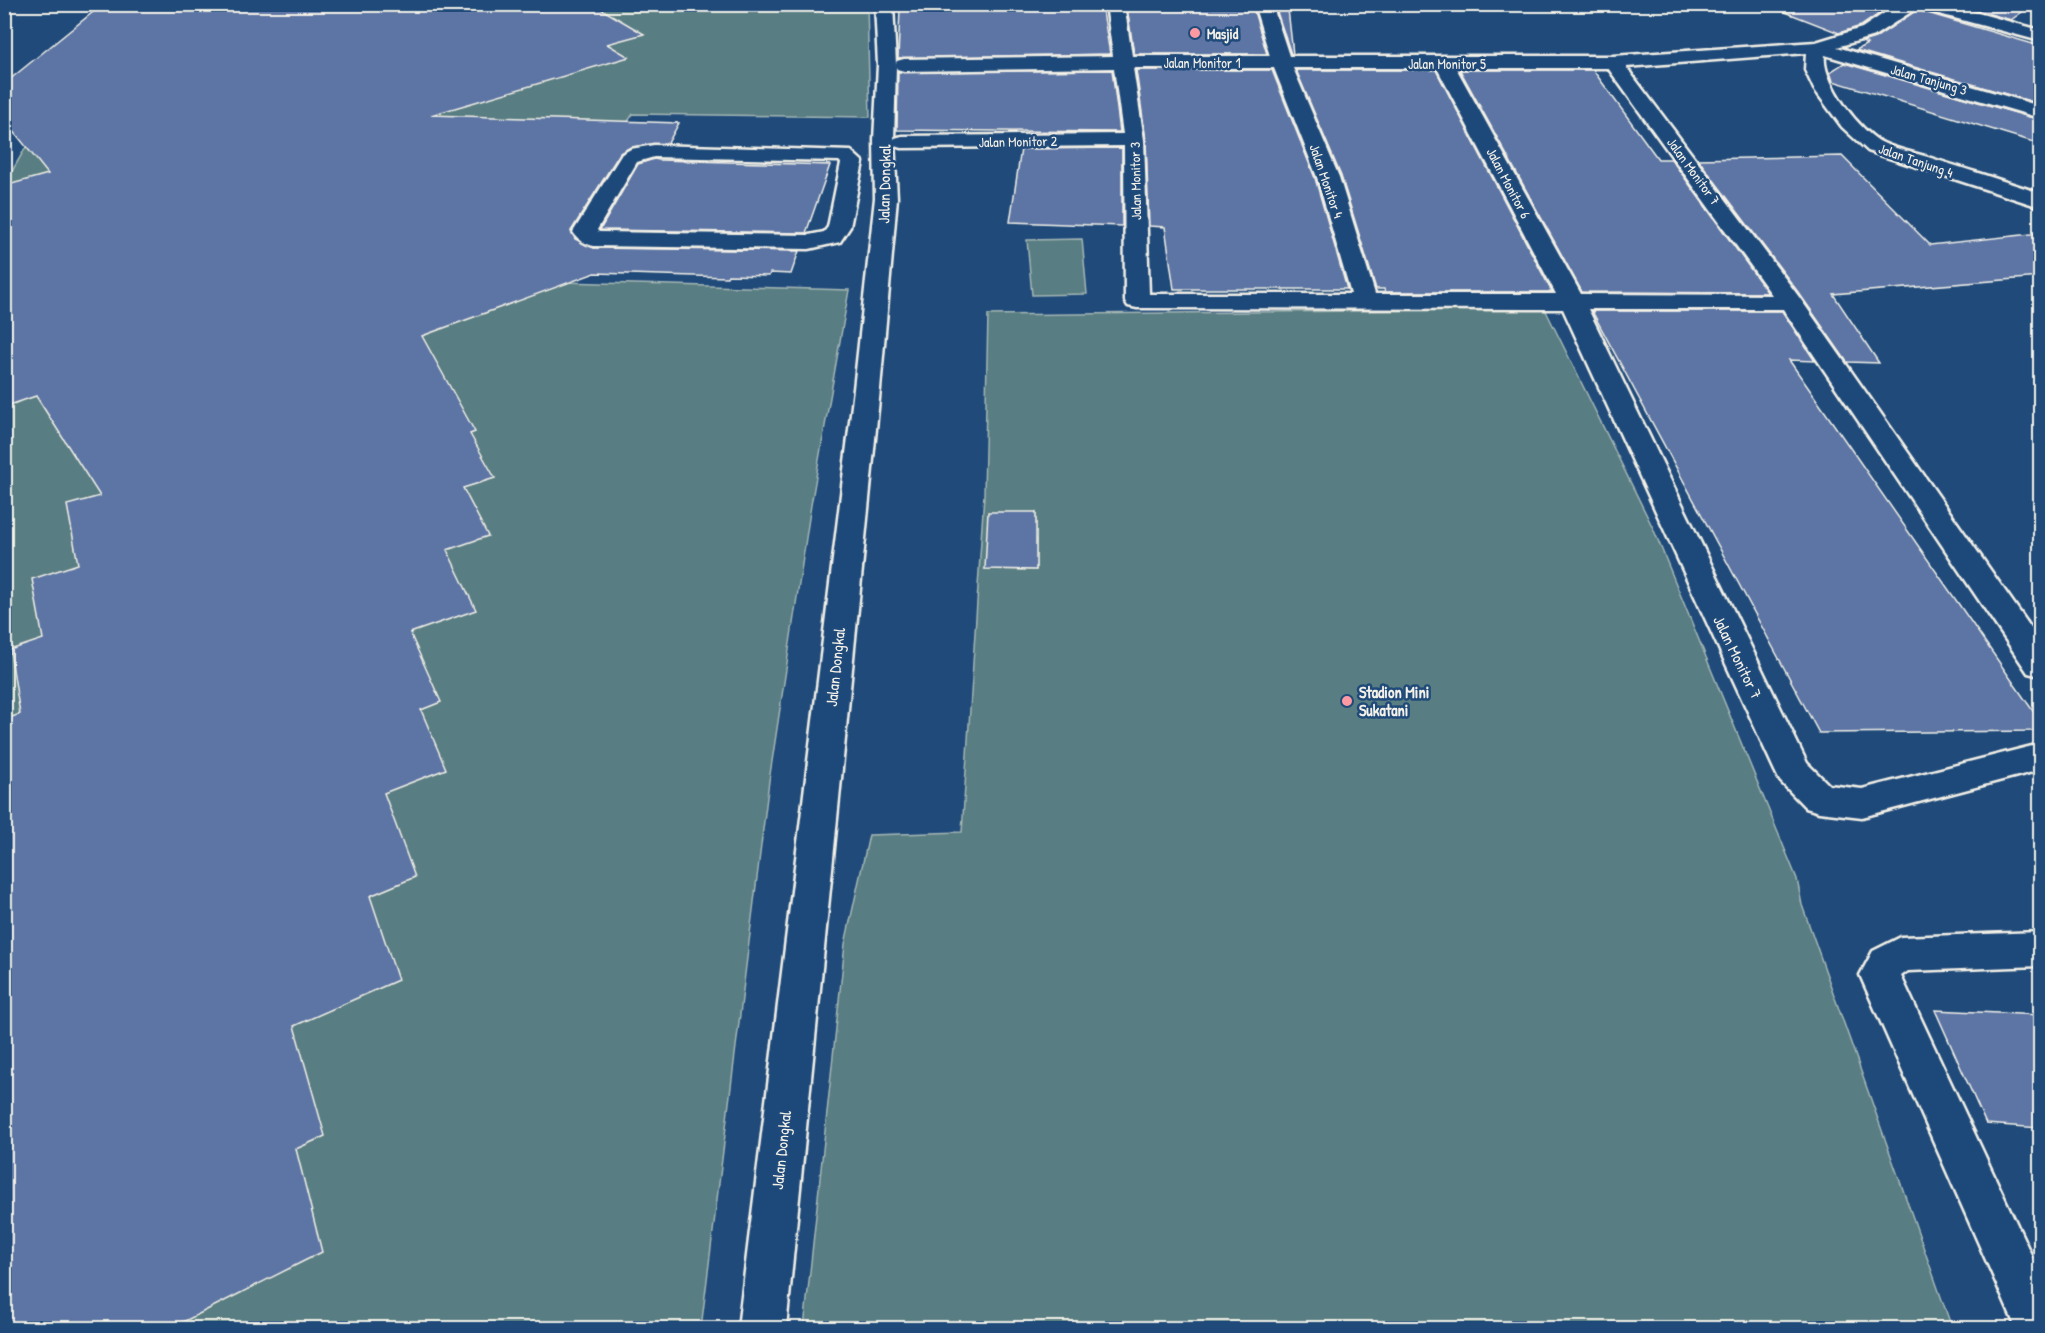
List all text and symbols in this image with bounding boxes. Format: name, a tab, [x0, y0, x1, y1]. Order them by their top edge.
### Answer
place label: Masjid	[1207, 24, 1239, 44]
marker: Masjid	[1188, 26, 1202, 40]
street label: Jalan Monitor 1	[1163, 53, 1241, 72]
street label: Jalan Monitor 5	[1408, 54, 1486, 73]
street label: Jalan Tanjung 3	[1888, 59, 1969, 100]
street label: Jalan Monitor 2	[979, 131, 1058, 151]
street label: Jalan Monitor 7	[1663, 134, 1725, 209]
street label: Jalan Tanjung 4	[1876, 138, 1956, 183]
street label: Jalan Monitor 4	[1305, 141, 1349, 221]
street label: Jalan Monitor 3	[1125, 142, 1145, 220]
street label: Jalan Dongkal	[872, 143, 896, 224]
street label: Jalan Monitor 6	[1482, 144, 1536, 222]
street label: Jalan Monitor 7	[1708, 612, 1768, 702]
street label: Jalan Dongkal	[820, 626, 850, 708]
place label: Stadion Mini Sukatani	[1359, 681, 1429, 721]
marker: Stadion Mini Sukatani	[1340, 694, 1354, 708]
street label: Jalan Dongkal	[766, 1109, 796, 1191]

